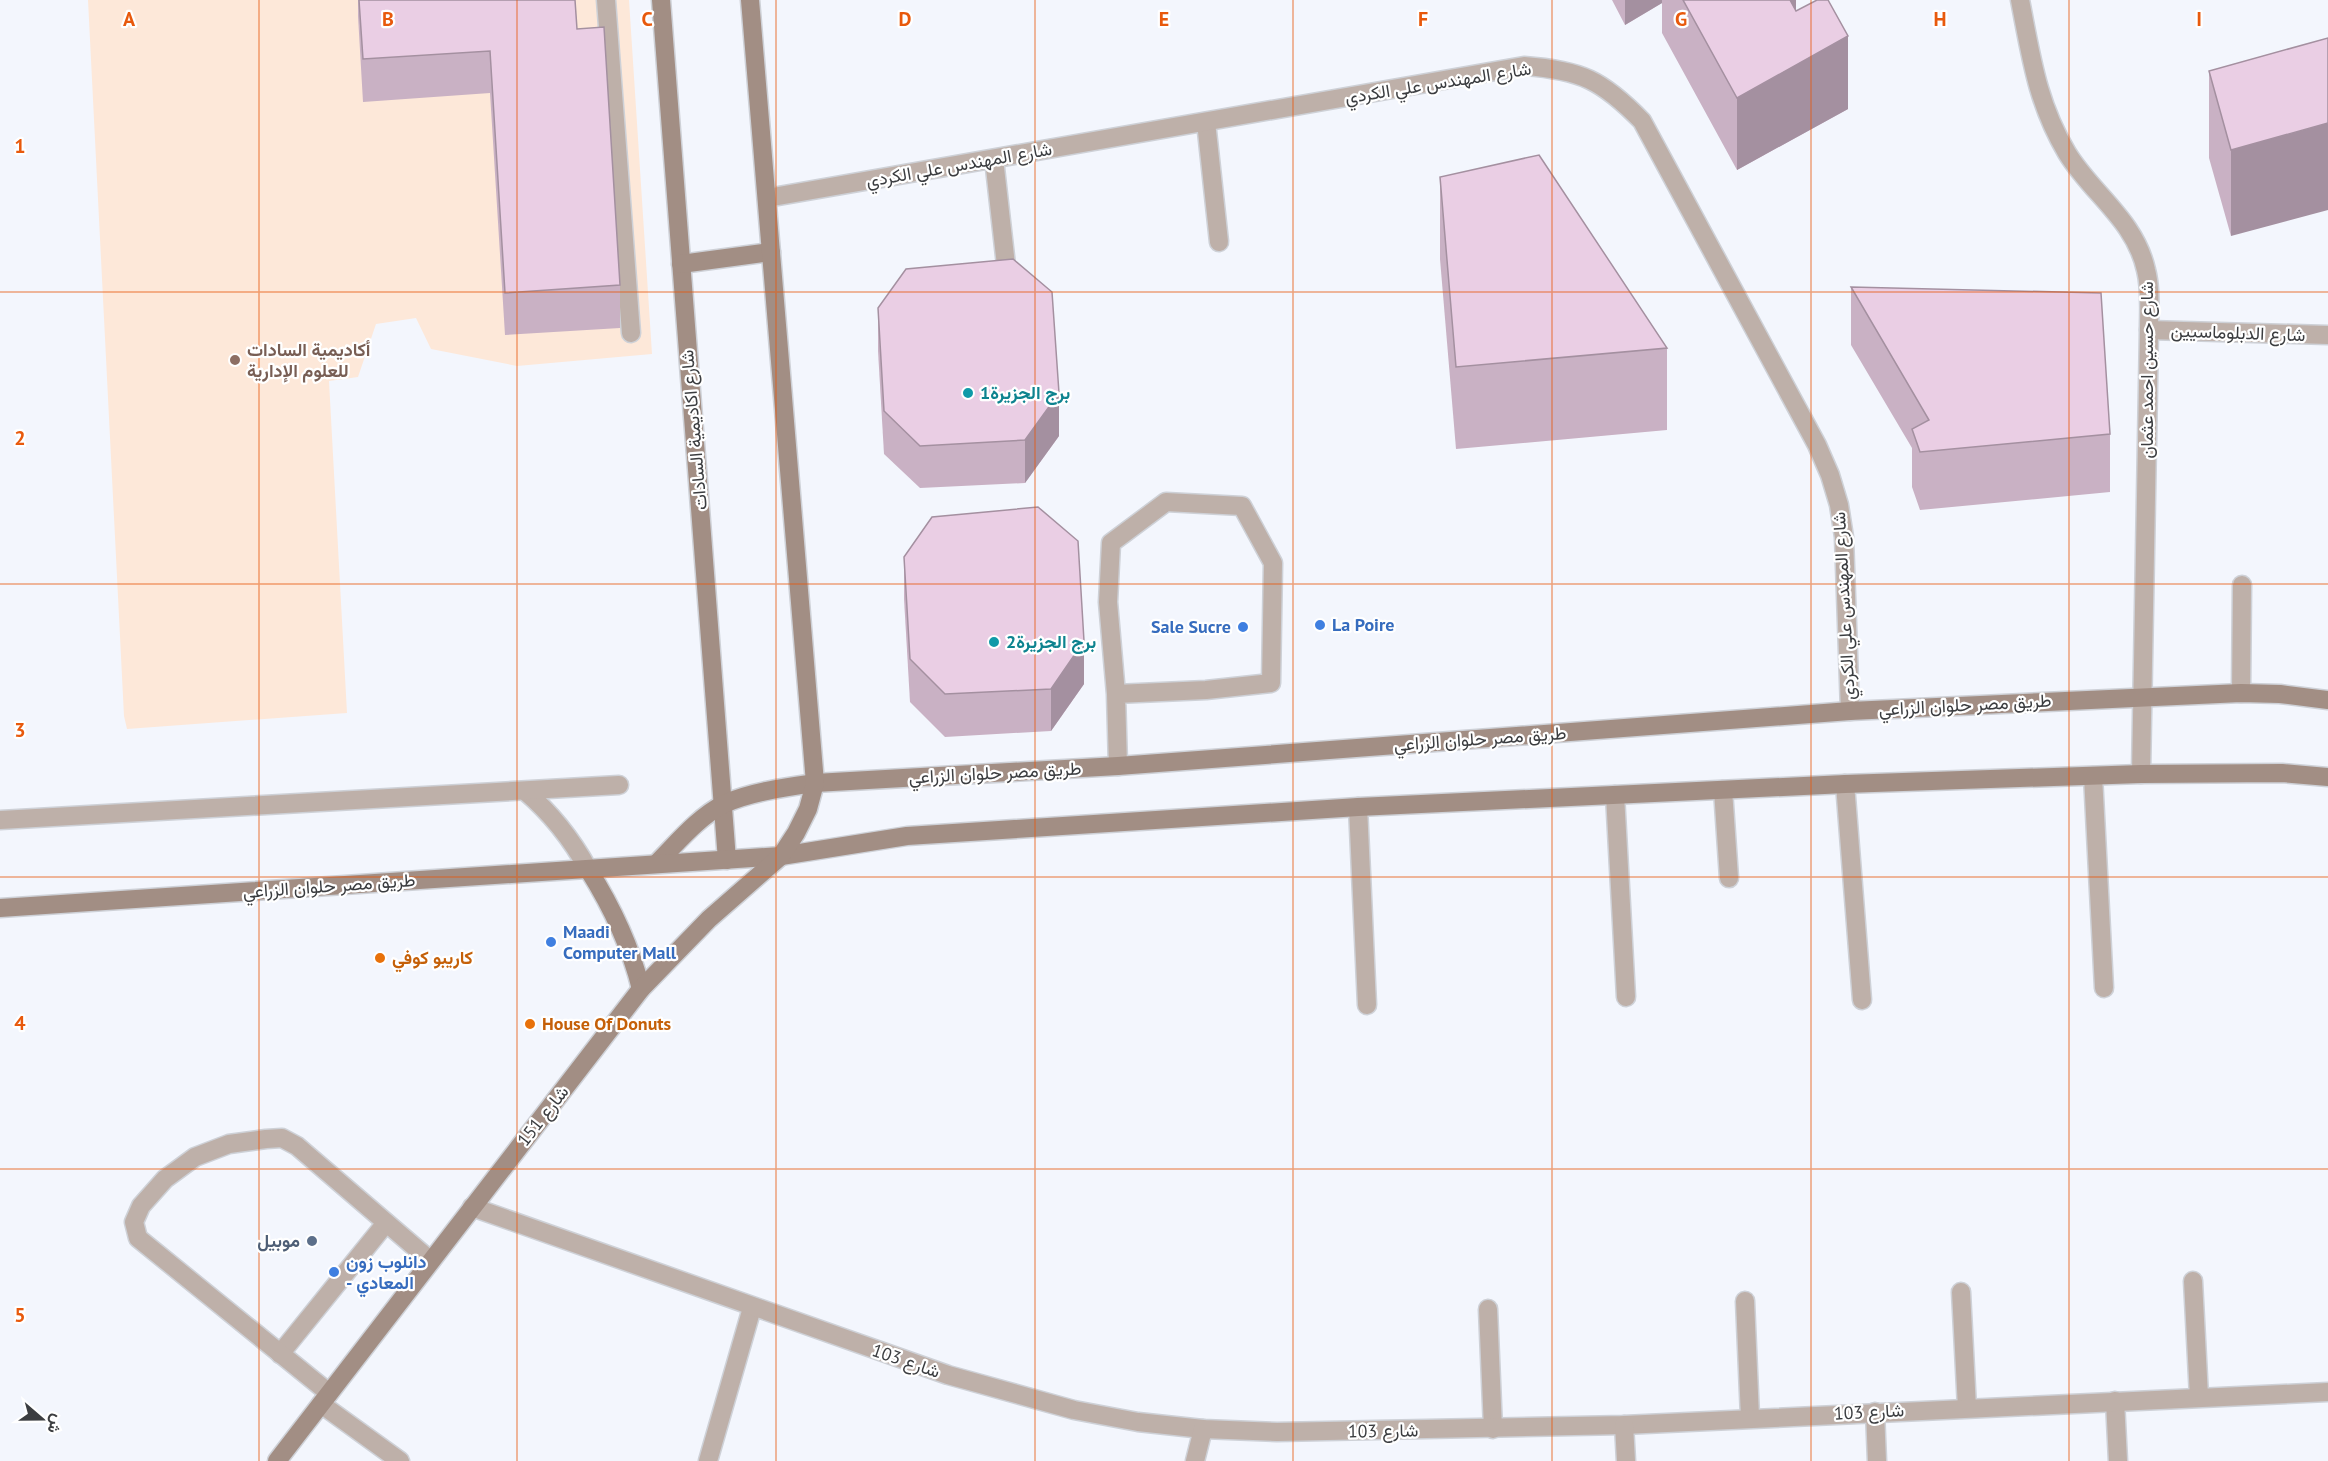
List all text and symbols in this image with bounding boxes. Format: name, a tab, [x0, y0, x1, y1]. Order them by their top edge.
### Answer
text: A	[123, 6, 136, 32]
text: B	[382, 6, 394, 32]
text: C	[641, 6, 653, 32]
text: D	[899, 6, 912, 32]
text: E	[1159, 6, 1169, 32]
text: F	[1418, 6, 1428, 32]
text: G	[1675, 6, 1687, 32]
text: H	[1933, 6, 1947, 32]
text: I	[2196, 6, 2202, 32]
street label: شارع المهندس علي الكردي	[1343, 56, 1533, 113]
text: 1	[14, 133, 26, 159]
street label: شارع المهندس علي الكردي	[864, 137, 1054, 196]
street label: شارع حسين احمد عثمان	[2135, 281, 2159, 459]
street label: شارع الدبلوماسيين	[2170, 319, 2306, 347]
place label: أكاديمية السادات للعلوم الإدارية	[247, 338, 371, 383]
street label: شارع اكاديمية السادات	[675, 349, 713, 511]
marker: أكاديمية السادات للعلوم الإدارية	[228, 353, 242, 367]
place label: برج الجزيرة1	[980, 381, 1070, 405]
marker: برج الجزيرة1	[961, 386, 975, 400]
text: 2	[14, 425, 26, 451]
street label: شارع المهندس علي الكردي	[1827, 511, 1864, 701]
place label: La Poire	[1332, 613, 1394, 636]
place label: Sale Sucre	[1151, 615, 1231, 638]
marker: La Poire	[1313, 618, 1327, 632]
marker: Sale Sucre	[1236, 620, 1250, 634]
place label: برج الجزيرة2	[1006, 630, 1096, 654]
marker: برج الجزيرة2	[987, 635, 1001, 649]
street label: طريق مصر حلوان الزراعي	[1878, 688, 2052, 725]
text: 3	[14, 717, 26, 743]
street label: طريق مصر حلوان الزراعي	[1393, 721, 1567, 760]
street label: طريق مصر حلوان الزراعي	[908, 756, 1082, 793]
street label: طريق مصر حلوان الزراعي	[242, 868, 416, 907]
place label: Maadi Computer Mall	[563, 920, 677, 964]
marker: Maadi Computer Mall	[544, 935, 558, 949]
place label: كاريبو كوفي	[392, 946, 473, 973]
marker: كاريبو كوفي	[373, 951, 387, 965]
text: 4	[14, 1010, 26, 1036]
place label: House Of Donuts	[542, 1012, 672, 1035]
marker: House Of Donuts	[523, 1017, 537, 1031]
street label: شارع 151	[512, 1081, 574, 1151]
place label: موبيل	[257, 1229, 300, 1252]
marker: موبيل	[305, 1234, 319, 1248]
place label: دانلوب زون - المعادي	[346, 1250, 427, 1298]
marker: دانلوب زون - المعادي	[327, 1265, 341, 1279]
text: 5	[14, 1302, 26, 1328]
street label: شارع 103	[869, 1338, 943, 1384]
north arrow	[12, 1389, 72, 1449]
street label: شارع 103	[1833, 1398, 1905, 1426]
text: ش	[43, 1412, 69, 1437]
street label: شارع 103	[1348, 1418, 1418, 1444]

